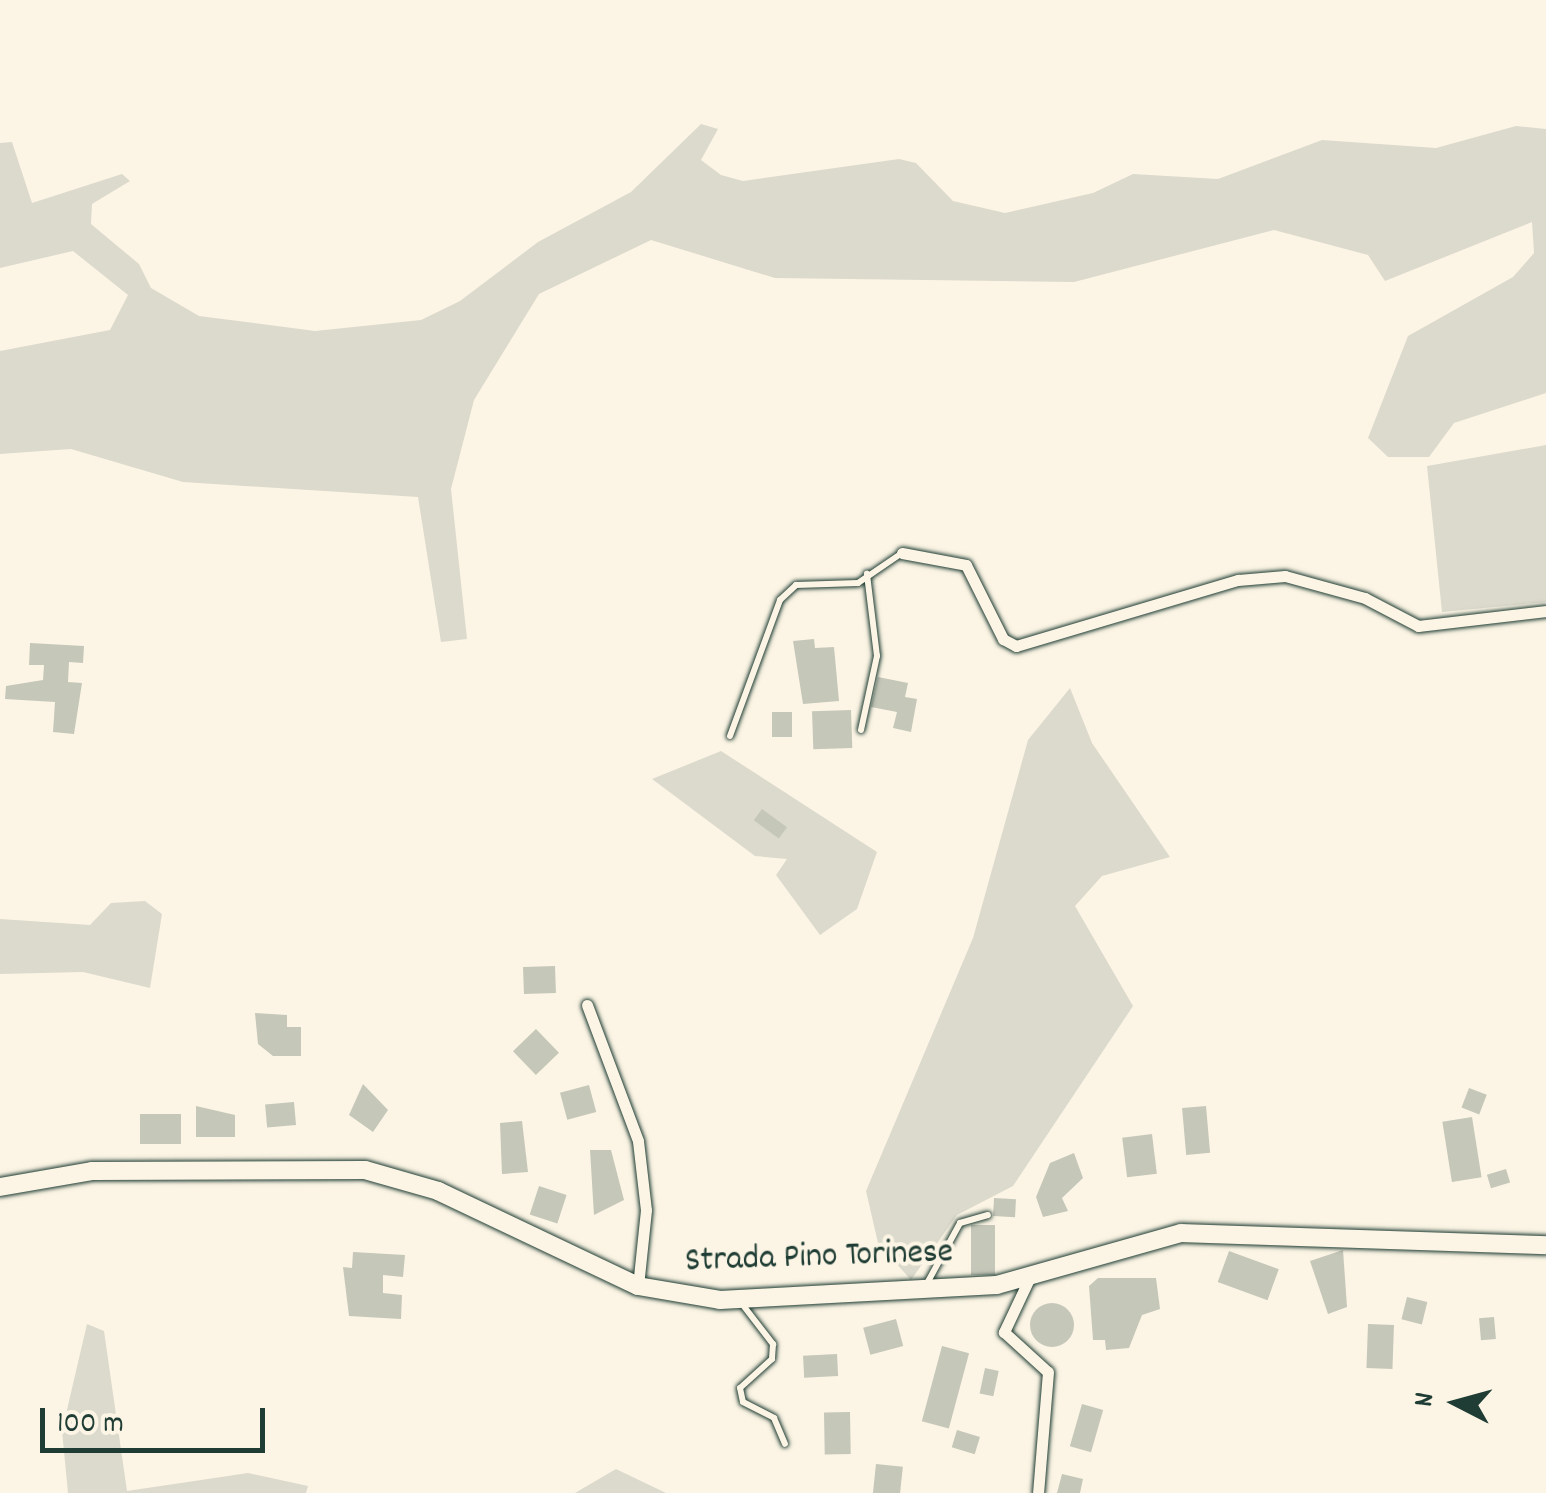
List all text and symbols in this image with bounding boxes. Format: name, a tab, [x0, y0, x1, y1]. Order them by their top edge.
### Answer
street label: Strada Pino Torinese	[684, 1232, 954, 1284]
north arrow	[1406, 1353, 1506, 1453]
scale bar	[45, 1388, 270, 1450]
text: N	[1406, 1391, 1447, 1409]
text: 100 m	[57, 1404, 124, 1447]

